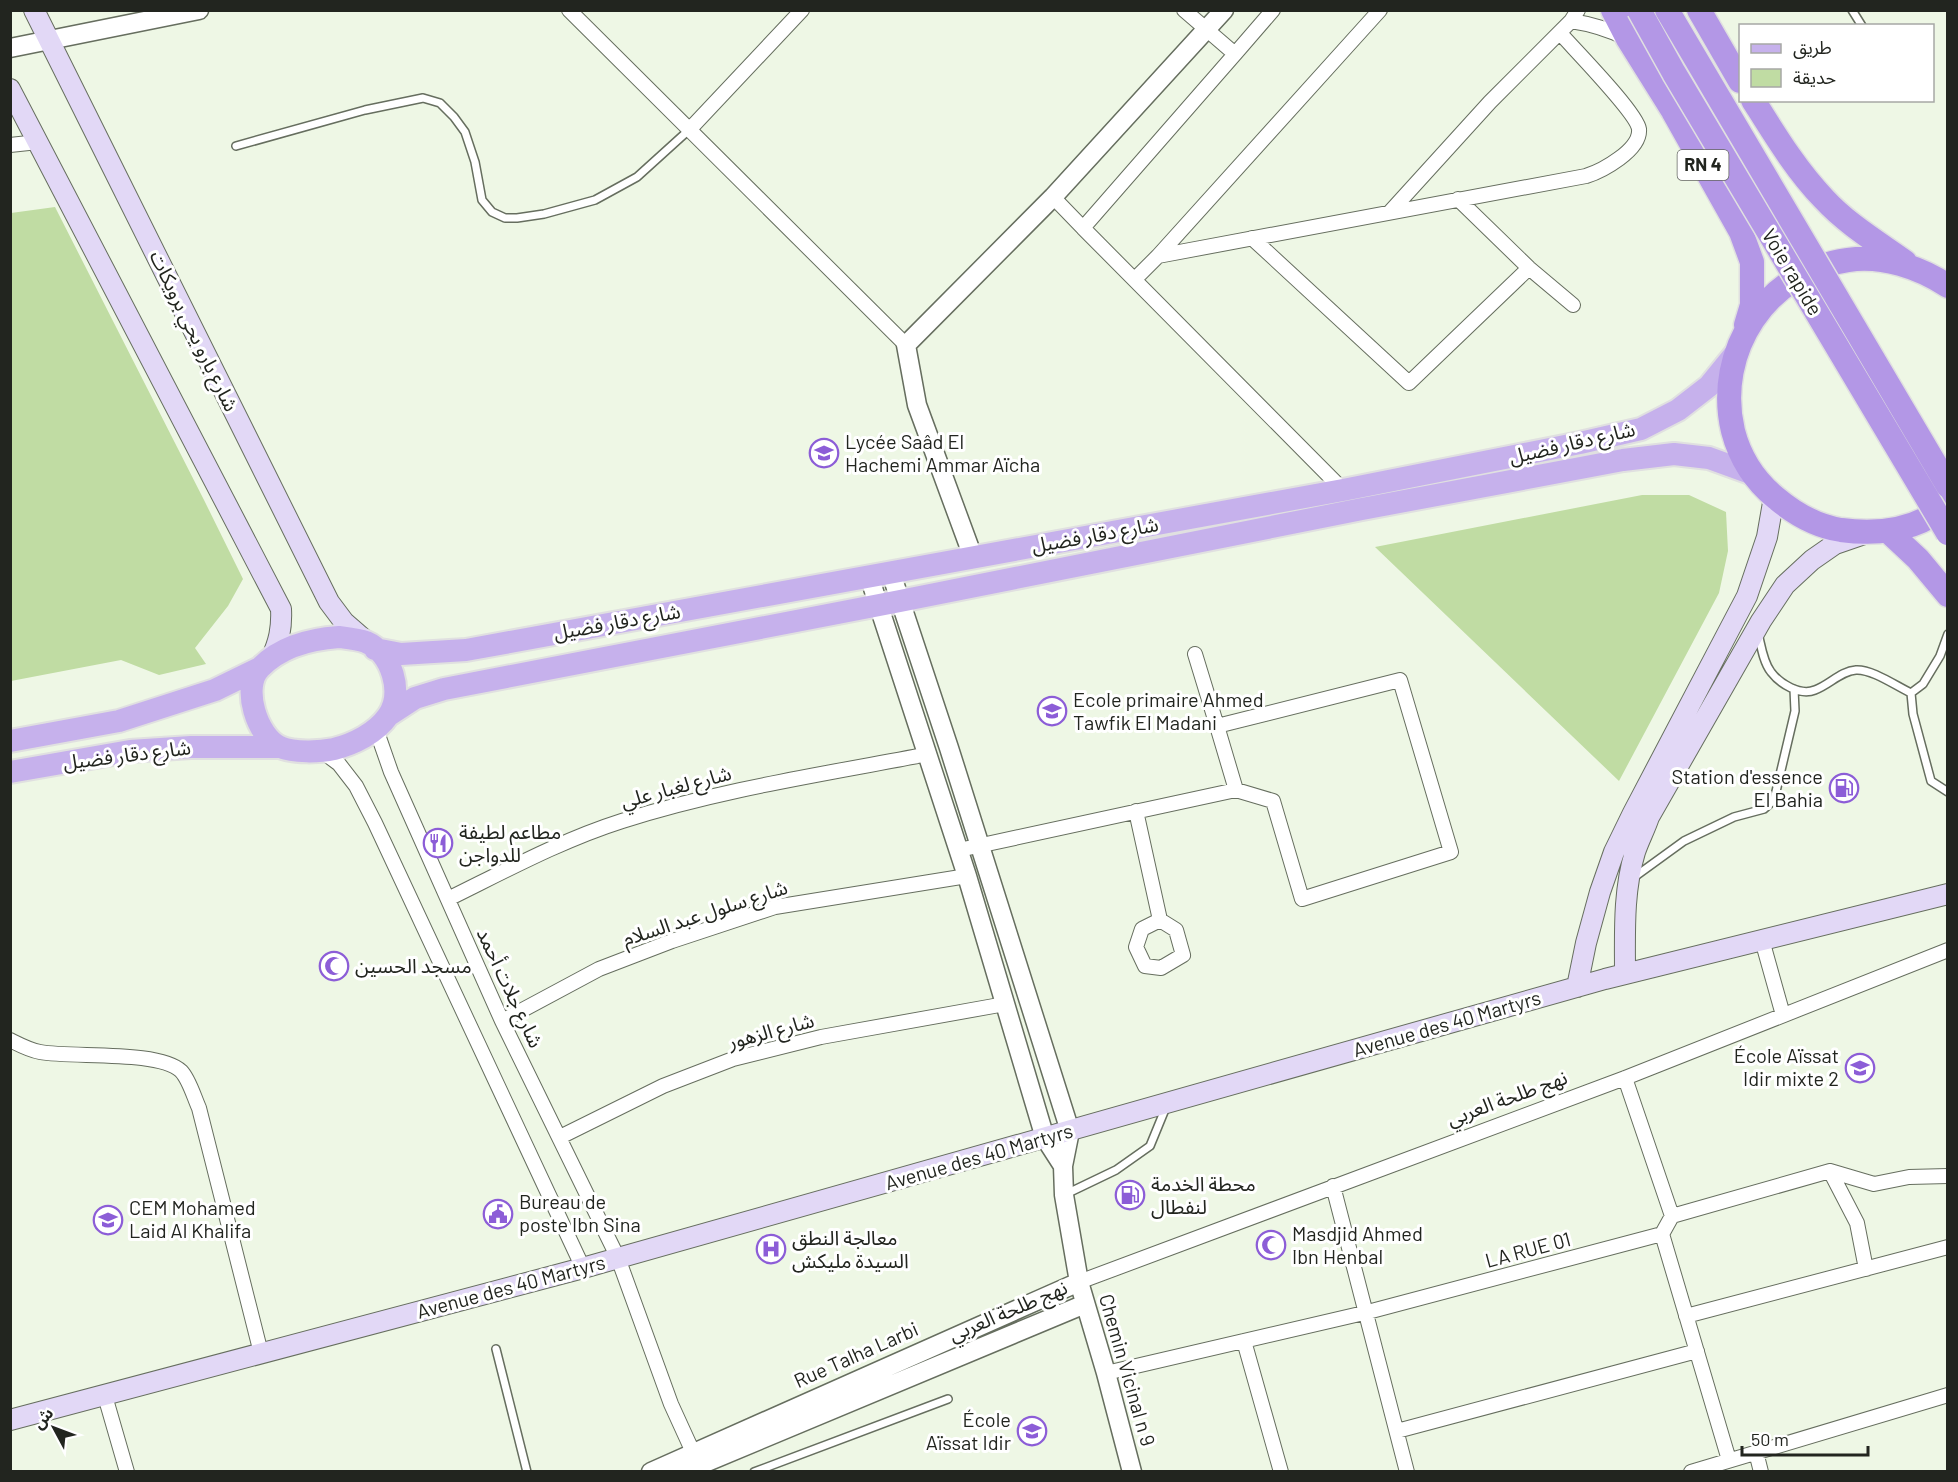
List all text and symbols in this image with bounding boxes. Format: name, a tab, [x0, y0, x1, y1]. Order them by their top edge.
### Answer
legend	[1739, 24, 1934, 102]
text: طريق	[1793, 36, 1832, 59]
text: حديقة	[1793, 66, 1836, 88]
road number: RN 4	[1678, 150, 1728, 180]
street label: Voie rapide	[1758, 224, 1828, 319]
street label: شارع بارو يحي برويكات	[141, 246, 244, 417]
street label: شارع دقار فضيل	[1506, 416, 1638, 472]
place label: Lycée Saâd El Hachemi Ammar Aïcha	[845, 429, 1040, 476]
school or university icon: Lycée Saâd El Hachemi Ammar Aïcha	[808, 437, 840, 469]
street label: شارع دقار فضيل	[1029, 511, 1161, 561]
street label: شارع دقار فضيل	[551, 598, 683, 648]
place label: Ecole primaire Ahmed Tawfik El Madani	[1073, 687, 1264, 734]
school or university icon: Ecole primaire Ahmed Tawfik El Madani	[1036, 695, 1068, 727]
street label: شارع دقار فضيل	[62, 734, 193, 778]
street label: شارع لغبار علي	[618, 760, 735, 817]
place label: Station d'essence El Bahia	[1672, 764, 1823, 811]
fuel station icon: Station d'essence El Bahia	[1828, 772, 1860, 804]
place label: مطاعم لطيفة للدواجن	[459, 819, 561, 867]
restaurant icon: مطاعم لطيفة للدواجن	[422, 827, 454, 859]
street label: شارع سلول عبد السلام	[619, 874, 792, 954]
street label: شارع جلات أحمد	[469, 924, 549, 1053]
mosque icon: مسجد الحسين	[318, 950, 350, 982]
place label: مسجد الحسين	[355, 953, 472, 978]
street label: Avenue des 40 Martyrs	[1350, 985, 1543, 1061]
street label: شارع الزهور	[724, 1007, 818, 1057]
place label: École Aïssat Idir mixte 2	[1734, 1043, 1839, 1090]
school or university icon: École Aïssat Idir mixte 2	[1844, 1052, 1876, 1084]
street label: نهج طلحة العربي	[1443, 1064, 1572, 1134]
street label: Avenue des 40 Martyrs	[882, 1118, 1075, 1194]
place label: محطة الخدمة لنفطال	[1151, 1171, 1256, 1219]
fuel station icon: محطة الخدمة لنفطال	[1114, 1179, 1146, 1211]
place label: Bureau de poste Ibn Sina	[519, 1189, 641, 1236]
place label: CEM Mohamed Laid Al Khalifa	[129, 1195, 256, 1242]
public building icon: Bureau de poste Ibn Sina	[482, 1198, 514, 1230]
school or university icon: CEM Mohamed Laid Al Khalifa	[92, 1204, 124, 1236]
place label: Masdjid Ahmed Ibn Henbal	[1292, 1221, 1423, 1268]
place label: معالجة النطق السيدة مليكش	[792, 1225, 909, 1273]
street label: LA RUE 01	[1482, 1226, 1573, 1272]
mosque icon: Masdjid Ahmed Ibn Henbal	[1255, 1229, 1287, 1261]
hospital icon: معالجة النطق السيدة مليكش	[755, 1233, 787, 1265]
street label: Avenue des 40 Martyrs	[414, 1249, 608, 1323]
street label: نهج طلحة العربي	[945, 1274, 1072, 1350]
street label: Chemin Vicinal n 9	[1095, 1291, 1161, 1449]
street label: Rue Talha Larbi	[790, 1316, 921, 1392]
north arrow	[24, 1398, 84, 1458]
text: ش	[28, 1403, 57, 1433]
place label: École Aïssat Idir	[926, 1407, 1011, 1454]
school or university icon: École Aïssat Idir	[1016, 1415, 1048, 1447]
scale bar	[1742, 1419, 1868, 1457]
text: 50 m	[1751, 1428, 1789, 1450]

